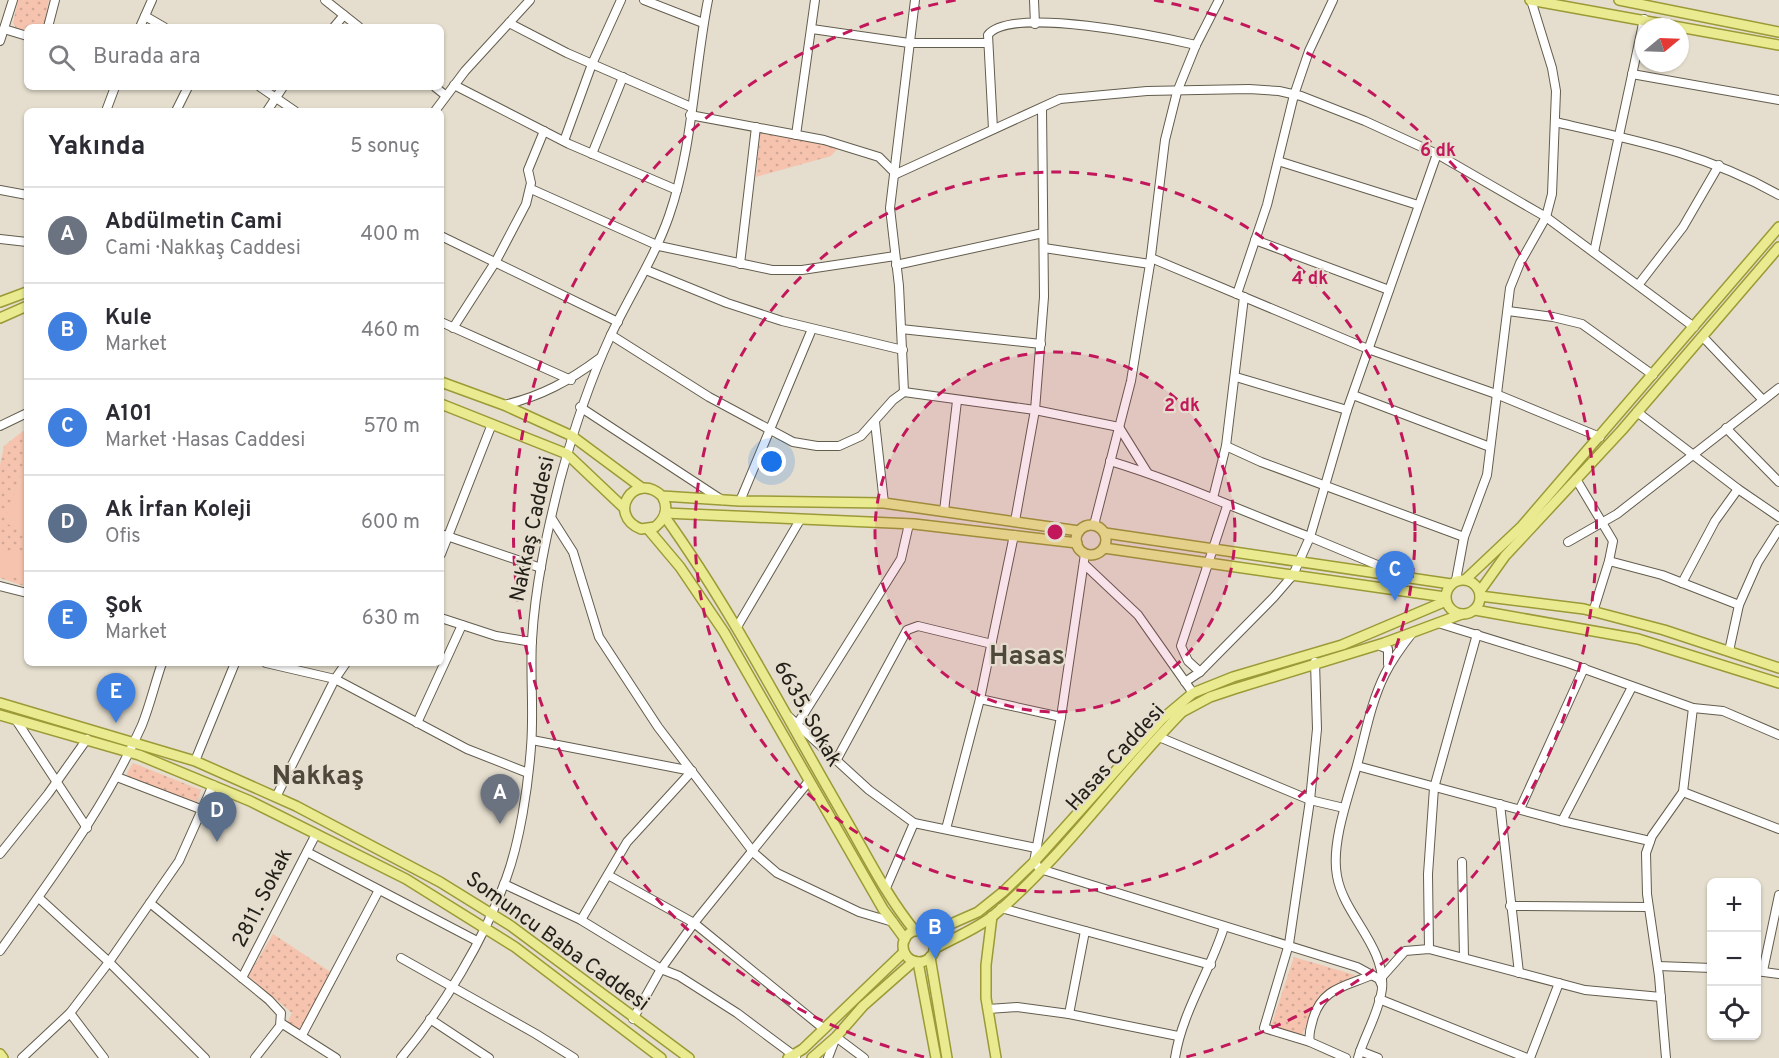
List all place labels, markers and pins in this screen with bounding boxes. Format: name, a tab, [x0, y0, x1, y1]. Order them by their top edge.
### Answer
centre of rings	[1045, 522, 1065, 542]
pin: C	[1376, 552, 1414, 601]
pin: E	[96, 674, 136, 723]
pin: A	[480, 774, 520, 824]
pin: D	[198, 792, 236, 842]
pin: B	[916, 910, 954, 959]

